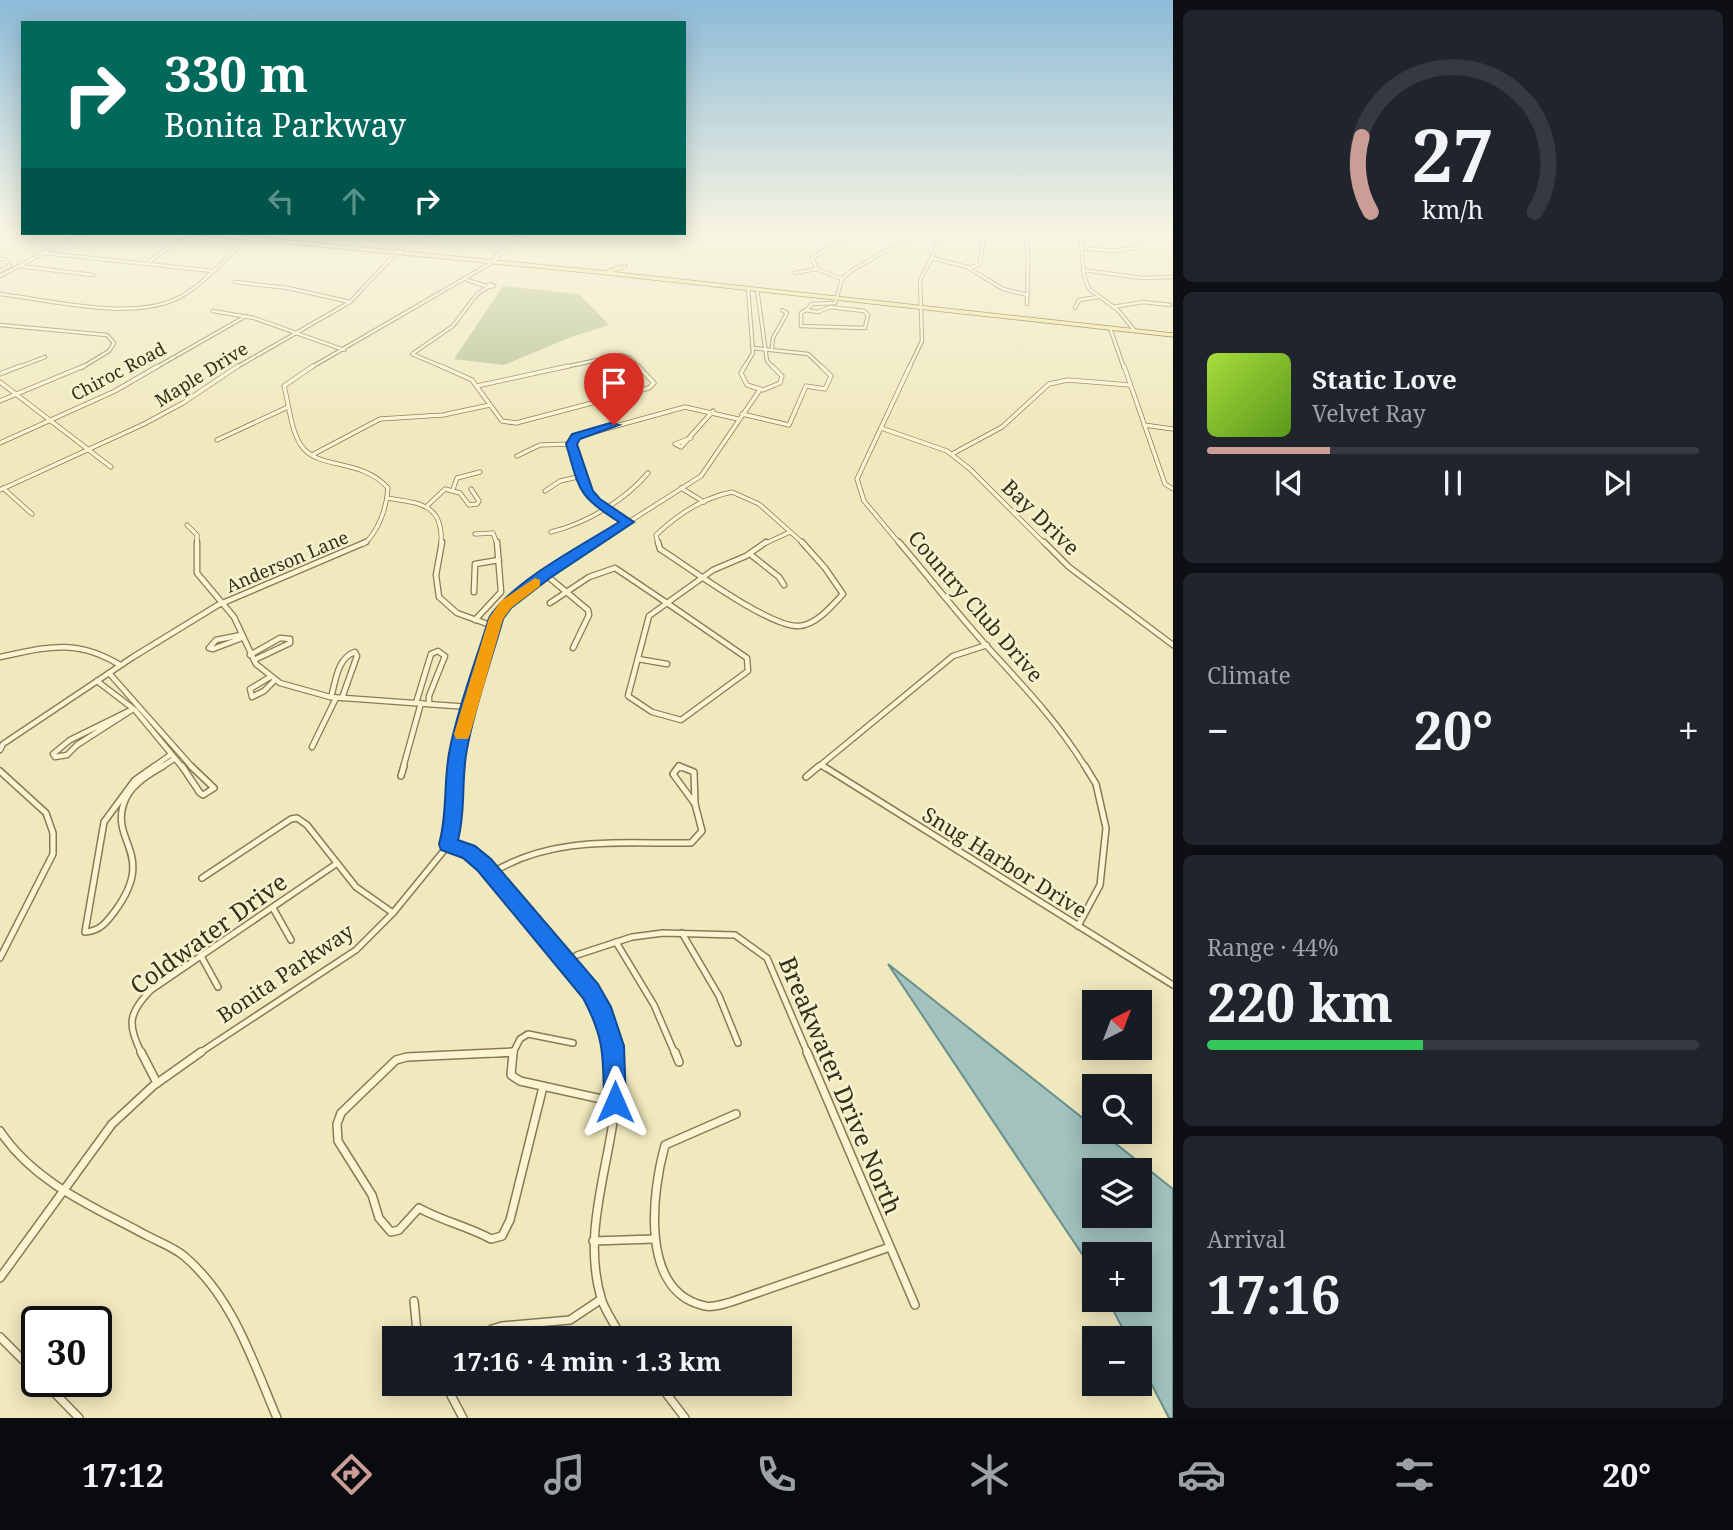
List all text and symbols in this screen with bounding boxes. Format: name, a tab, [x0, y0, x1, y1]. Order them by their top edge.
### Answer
text: 330 m	[164, 40, 308, 106]
icon: right	[49, 49, 140, 140]
text: Bonita Parkway	[164, 103, 406, 146]
text: 27	[1412, 104, 1494, 203]
icon: left	[262, 182, 300, 220]
icon: ahead	[335, 182, 373, 220]
icon: right	[408, 182, 446, 220]
text: km/h	[1422, 192, 1484, 226]
street label: Chiroc Road	[66, 336, 170, 406]
street label: Maple Drive	[150, 336, 252, 412]
pin	[584, 353, 644, 425]
text: Static Love	[1312, 361, 1457, 397]
icon: arrive	[595, 364, 633, 402]
text: Velvet Ray	[1312, 397, 1426, 429]
icon: previous	[1270, 464, 1308, 502]
icon: pause	[1434, 464, 1472, 502]
icon: next	[1598, 464, 1636, 502]
street label: Bay Drive	[996, 473, 1086, 561]
street label: Anderson Lane	[222, 524, 352, 598]
street label: Country Club Drive	[902, 524, 1050, 688]
text: Climate	[1207, 659, 1291, 691]
text: 20°	[1414, 694, 1493, 765]
text: −	[1207, 704, 1229, 756]
text: +	[1678, 704, 1699, 756]
street label: Snug Harbor Drive	[917, 800, 1093, 924]
street label: Coldwater Drive	[123, 865, 293, 1001]
street label: Bonita Parkway	[211, 917, 359, 1029]
text: Range · 44%	[1207, 931, 1339, 963]
street label: Breakwater Drive North	[772, 951, 910, 1219]
text: 220 km	[1207, 966, 1393, 1037]
north arrow	[1082, 990, 1152, 1060]
map controls	[1082, 990, 1152, 1396]
position arrow	[578, 1065, 652, 1139]
button: search	[1082, 1074, 1152, 1144]
button: layers	[1082, 1158, 1152, 1228]
text: Arrival	[1207, 1223, 1286, 1255]
button: +	[1082, 1242, 1152, 1312]
text: 17:16	[1207, 1258, 1340, 1329]
speed limit sign: 30	[21, 1306, 112, 1397]
button: −	[1082, 1326, 1152, 1396]
text: 17:16 · 4 min · 1.3 km	[453, 1343, 721, 1379]
icon: directions	[327, 1450, 376, 1499]
icon: music	[540, 1450, 589, 1499]
icon: phone	[752, 1450, 801, 1499]
icon: climate	[965, 1450, 1014, 1499]
icon: car	[1177, 1450, 1226, 1499]
icon: filters	[1390, 1450, 1439, 1499]
text: 17:12	[82, 1453, 164, 1496]
text: 20°	[1602, 1453, 1651, 1496]

